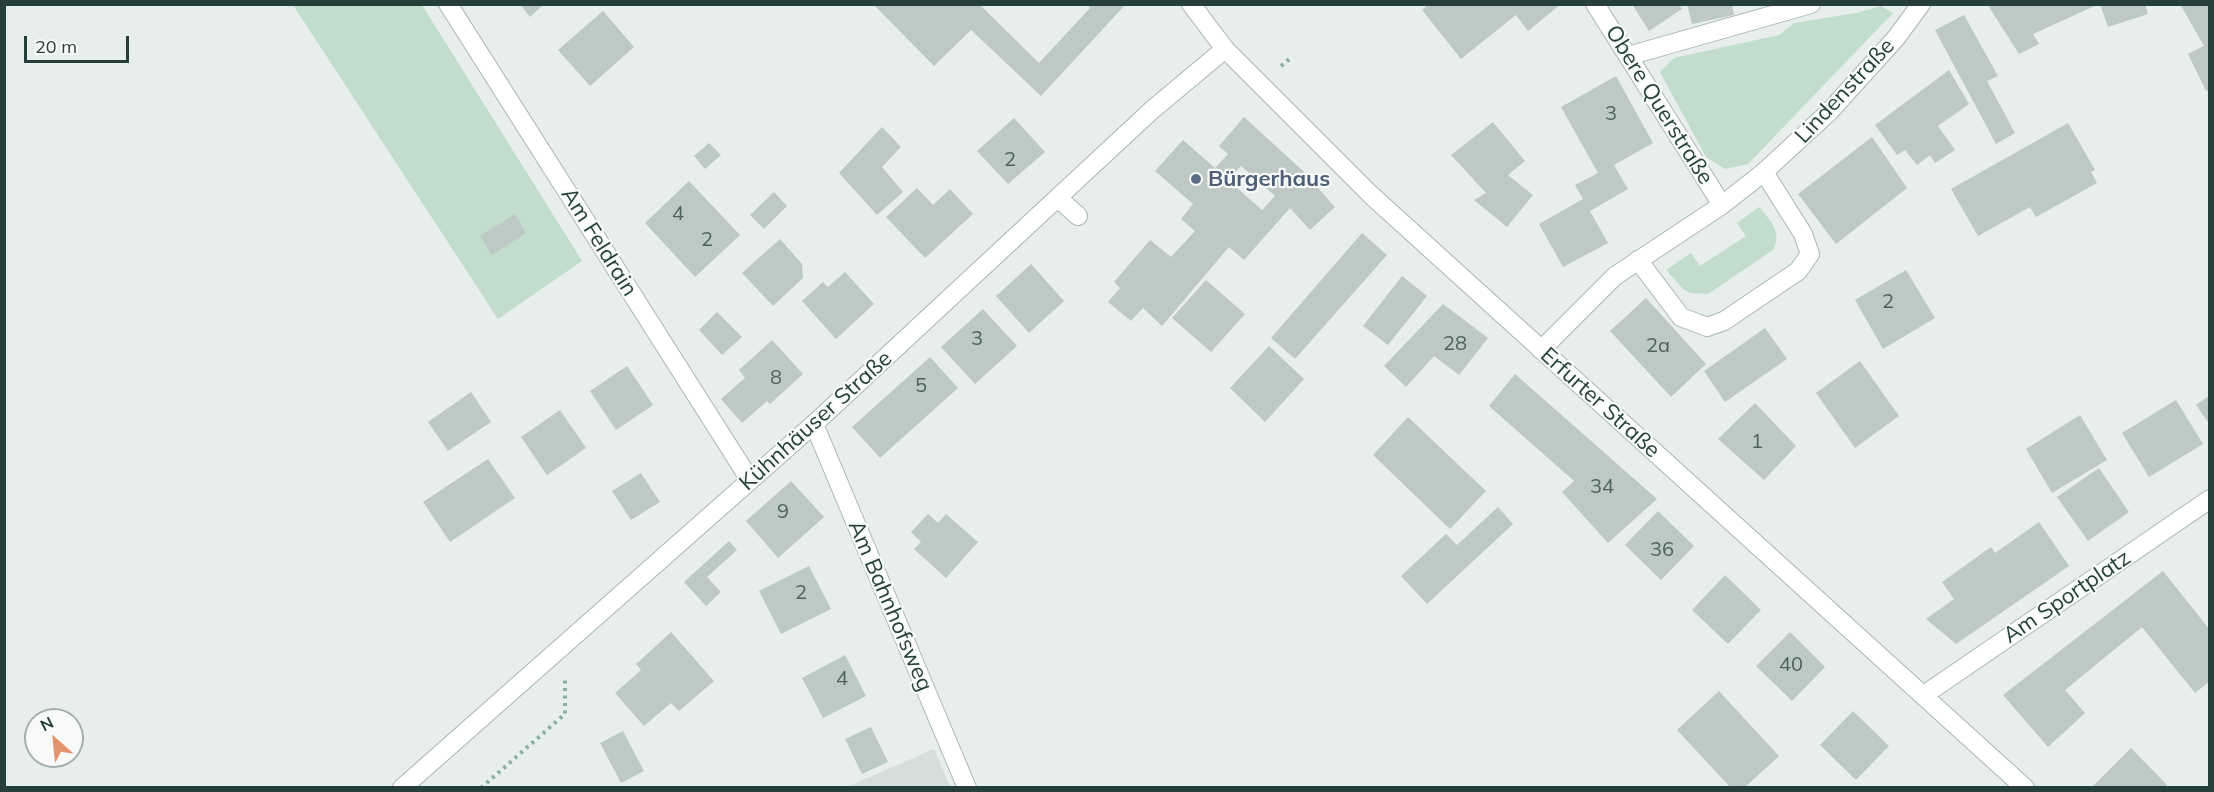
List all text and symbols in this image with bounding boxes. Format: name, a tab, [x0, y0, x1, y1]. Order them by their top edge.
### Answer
street label: Obere Querstraße	[1599, 21, 1719, 189]
scale bar	[27, 24, 132, 62]
street label: Lindenstraße	[1790, 33, 1900, 149]
text: 20 m	[35, 35, 77, 58]
house number: 3	[1605, 102, 1617, 126]
house number: 2	[1004, 148, 1016, 172]
place label: Bürgerhaus	[1208, 166, 1330, 192]
marker: Bürgerhaus	[1189, 172, 1203, 186]
street label: Am Feldrain	[555, 183, 643, 301]
house number: 4	[672, 202, 684, 226]
house number: 2	[701, 228, 713, 252]
house number: 2	[1882, 290, 1894, 314]
house number: 3	[971, 327, 983, 351]
house number: 28	[1443, 332, 1467, 356]
house number: 2a	[1646, 334, 1670, 358]
street label: Erfurter Straße	[1535, 342, 1665, 464]
street label: Kühnhäuser Straße	[734, 346, 898, 496]
house number: 8	[770, 366, 782, 390]
house number: 5	[915, 374, 927, 398]
house number: 1	[1751, 430, 1763, 454]
house number: 34	[1590, 475, 1614, 499]
house number: 9	[777, 500, 789, 524]
street label: Am Bahnhofsweg	[842, 517, 938, 695]
house number: 36	[1650, 538, 1674, 562]
street label: Am Sportplatz	[1998, 545, 2136, 649]
house number: 2	[795, 581, 807, 605]
house number: 40	[1779, 653, 1803, 677]
house number: 4	[836, 667, 848, 691]
north arrow	[24, 708, 84, 768]
text: N	[37, 712, 57, 735]

